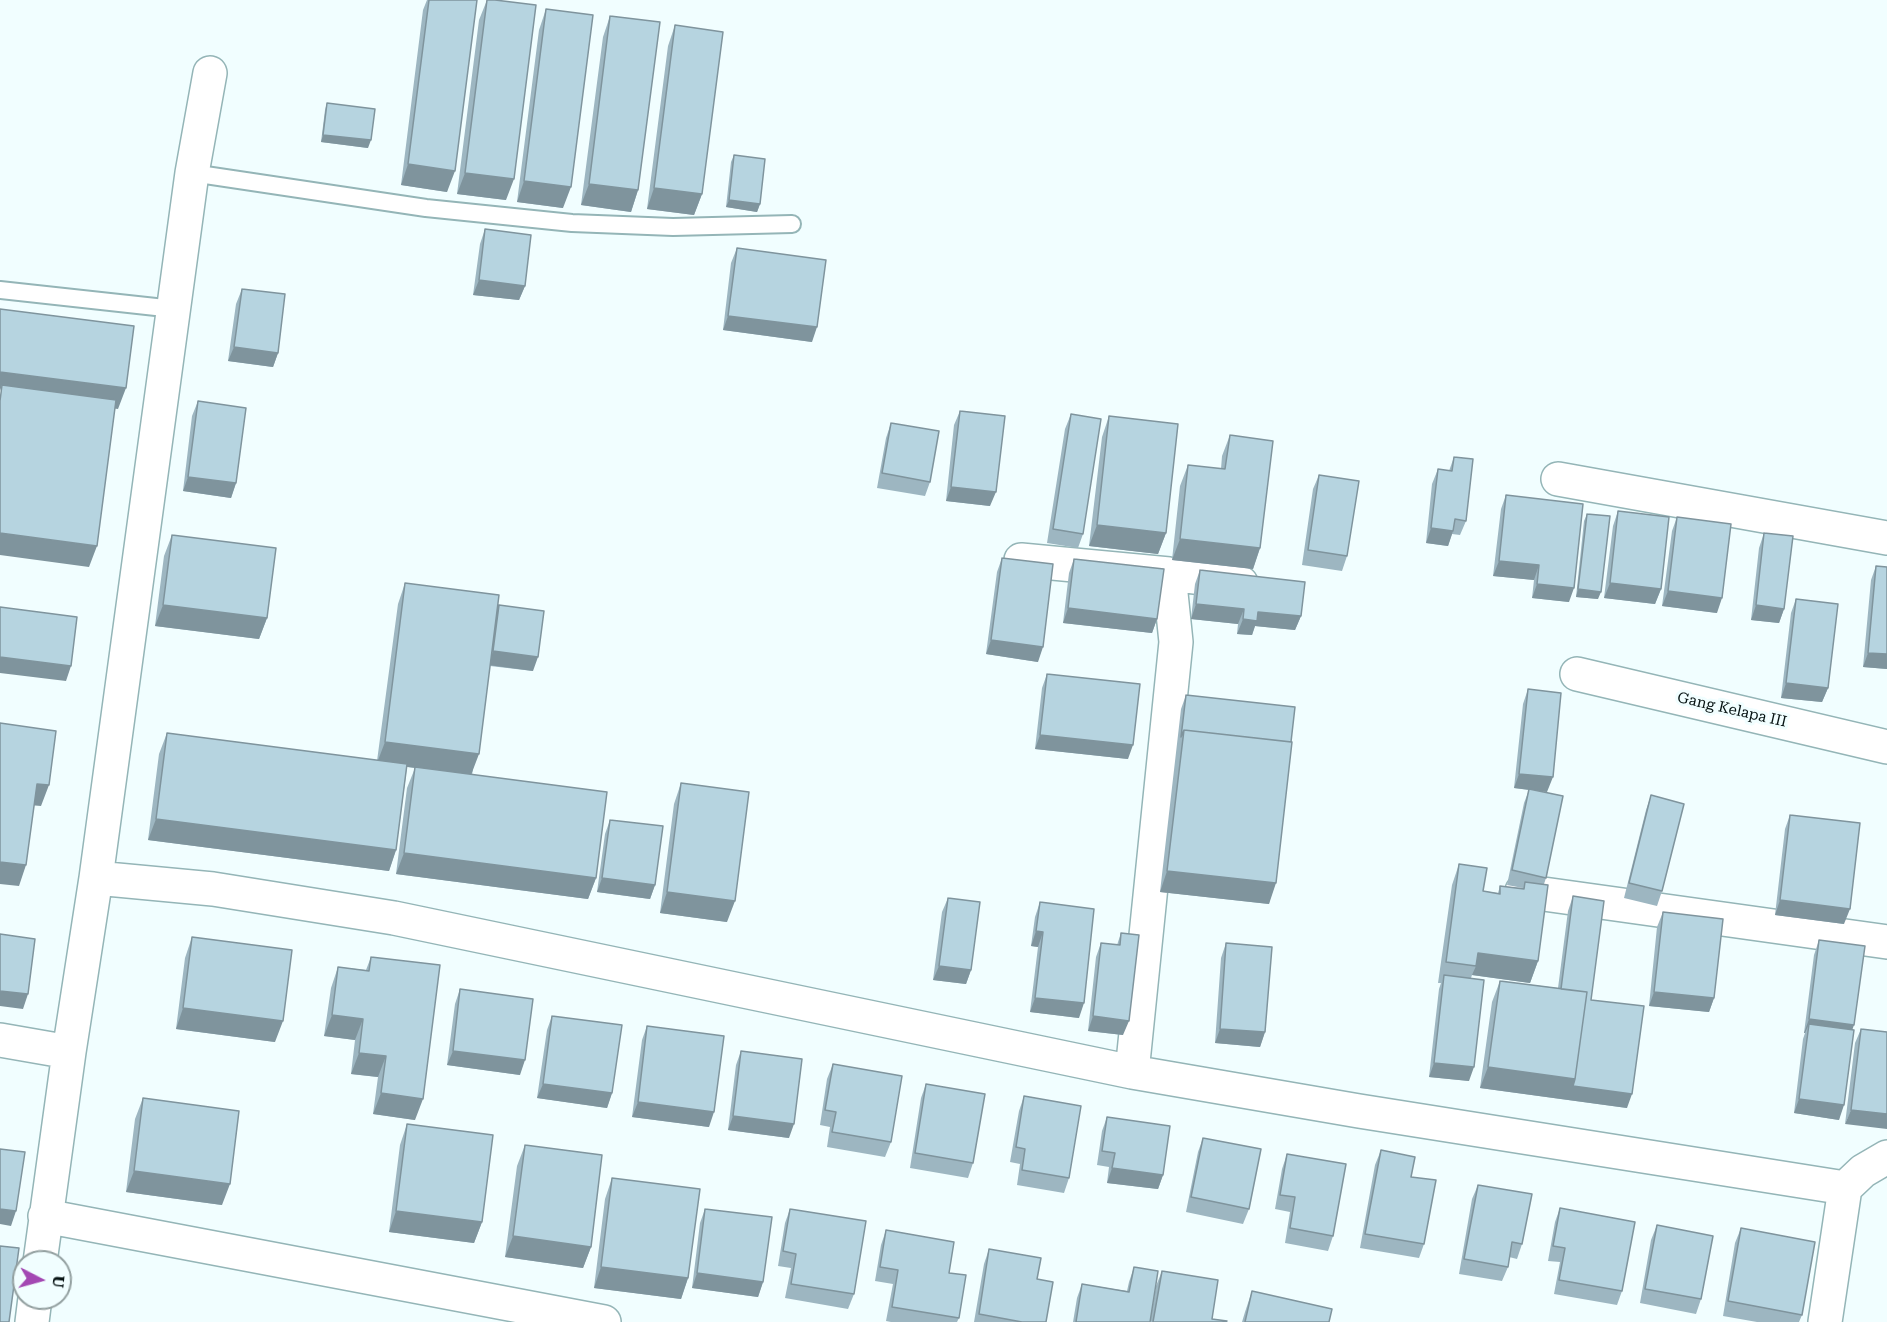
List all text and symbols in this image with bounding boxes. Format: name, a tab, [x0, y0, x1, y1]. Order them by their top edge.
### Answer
street label: Gang Kelapa III	[1675, 689, 1789, 731]
north arrow	[12, 1250, 72, 1310]
text: U	[48, 1275, 69, 1289]

